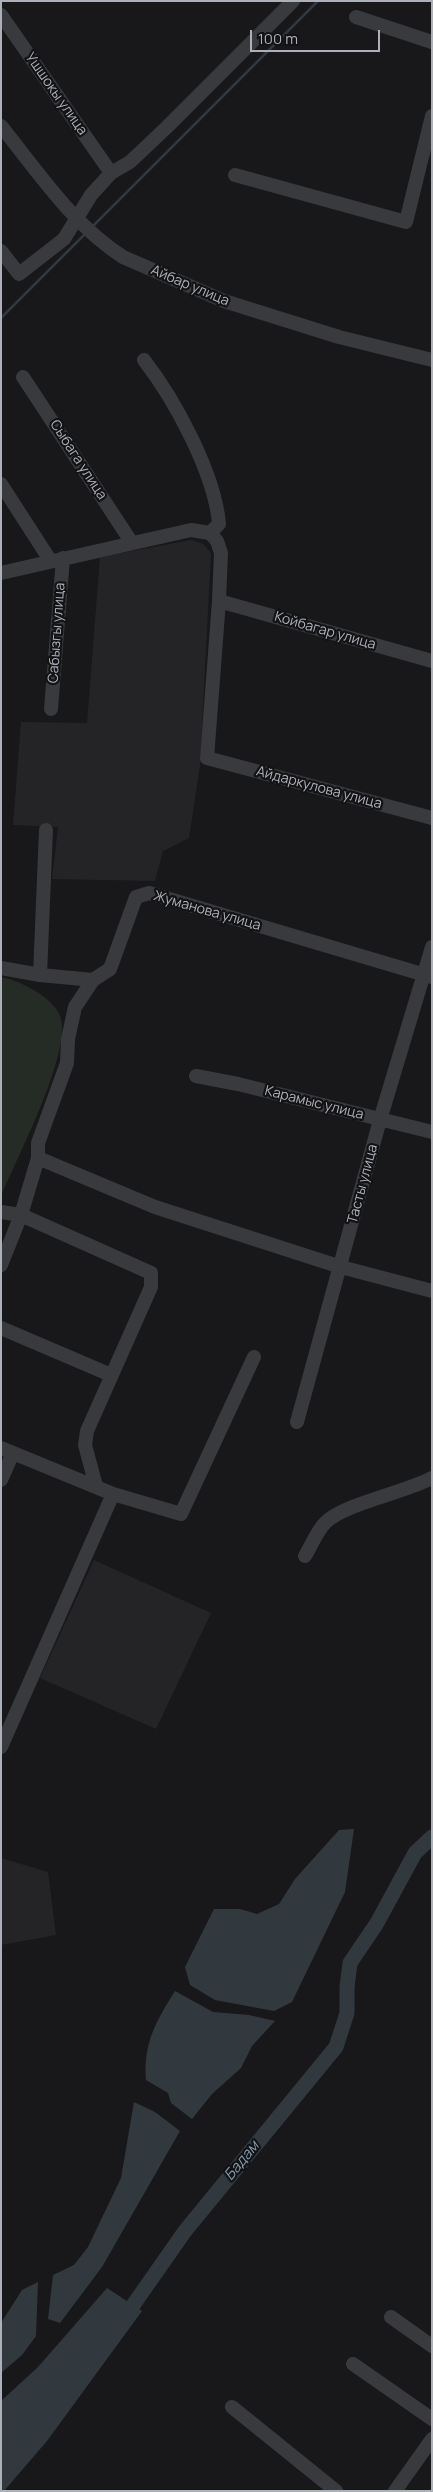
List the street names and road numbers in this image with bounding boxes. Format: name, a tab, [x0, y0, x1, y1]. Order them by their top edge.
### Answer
street label: Ушшокы улица	[21, 50, 91, 138]
street label: Айбар улица	[148, 262, 232, 310]
street label: Сыбага улица	[46, 417, 110, 503]
street label: Сабызгы улица	[45, 582, 69, 684]
street label: Койбагар улица	[272, 609, 378, 653]
street label: Айдаркулова улица	[254, 763, 384, 813]
street label: Жуманова улица	[151, 888, 263, 934]
street label: Карамыс улица	[263, 1083, 365, 1123]
street label: Тасты улица	[344, 1142, 382, 1226]

